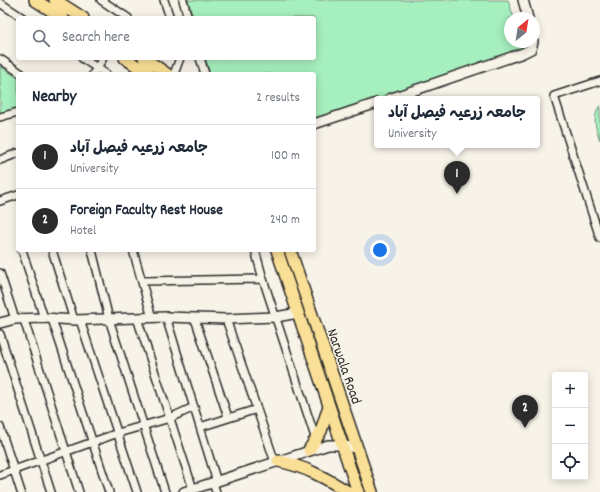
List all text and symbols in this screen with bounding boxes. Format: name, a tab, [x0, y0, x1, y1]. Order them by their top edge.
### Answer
north arrow	[504, 12, 540, 48]
search box	[16, 16, 316, 60]
icon: search	[30, 27, 52, 49]
text: Search here	[62, 27, 130, 49]
text: Nearby	[32, 86, 76, 110]
text: 2 results	[256, 89, 300, 108]
popup	[374, 96, 540, 148]
text: جامعہ زرعیہ فیصل آباد	[388, 103, 526, 125]
text: University	[388, 125, 437, 144]
text: جامعہ زرعیہ فیصل آباد	[70, 138, 208, 160]
text: 1	[44, 147, 46, 166]
text: 100 m	[271, 147, 300, 166]
text: University	[70, 160, 119, 179]
pin: 1	[444, 161, 470, 194]
text: Foreign Faculty Rest House	[70, 200, 223, 222]
text: 2	[42, 211, 48, 230]
text: 240 m	[270, 211, 300, 230]
text: Hotel	[70, 222, 96, 241]
your location	[370, 240, 390, 260]
street label: Narwala Road	[320, 326, 366, 407]
map controls	[552, 372, 588, 480]
button: +	[552, 372, 588, 408]
pin: 2	[512, 395, 538, 428]
button: −	[552, 408, 588, 444]
button: locate	[552, 444, 588, 480]

